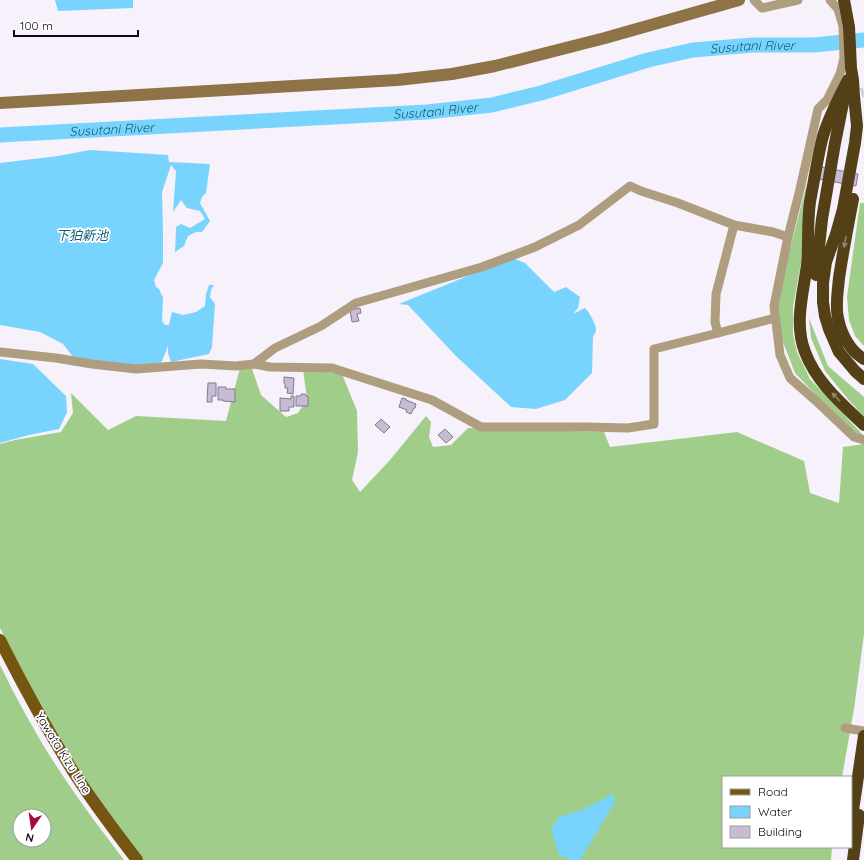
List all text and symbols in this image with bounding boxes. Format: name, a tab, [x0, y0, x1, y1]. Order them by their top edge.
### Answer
scale bar	[14, 12, 138, 38]
text: 100 m	[20, 18, 53, 33]
water label: Susutani River	[709, 37, 797, 57]
water label: Susutani River	[392, 98, 480, 122]
water label: Susutani River	[69, 119, 157, 139]
water label: 下狛新池	[56, 227, 110, 243]
one-way arrow	[842, 236, 848, 248]
one-way arrow	[831, 392, 841, 402]
street label: Yawata Kizu Line	[32, 709, 95, 797]
legend	[722, 776, 852, 848]
text: Road	[758, 784, 788, 799]
text: Water	[758, 804, 793, 819]
north arrow	[12, 808, 52, 848]
text: Building	[758, 824, 802, 839]
text: N	[24, 830, 35, 845]

